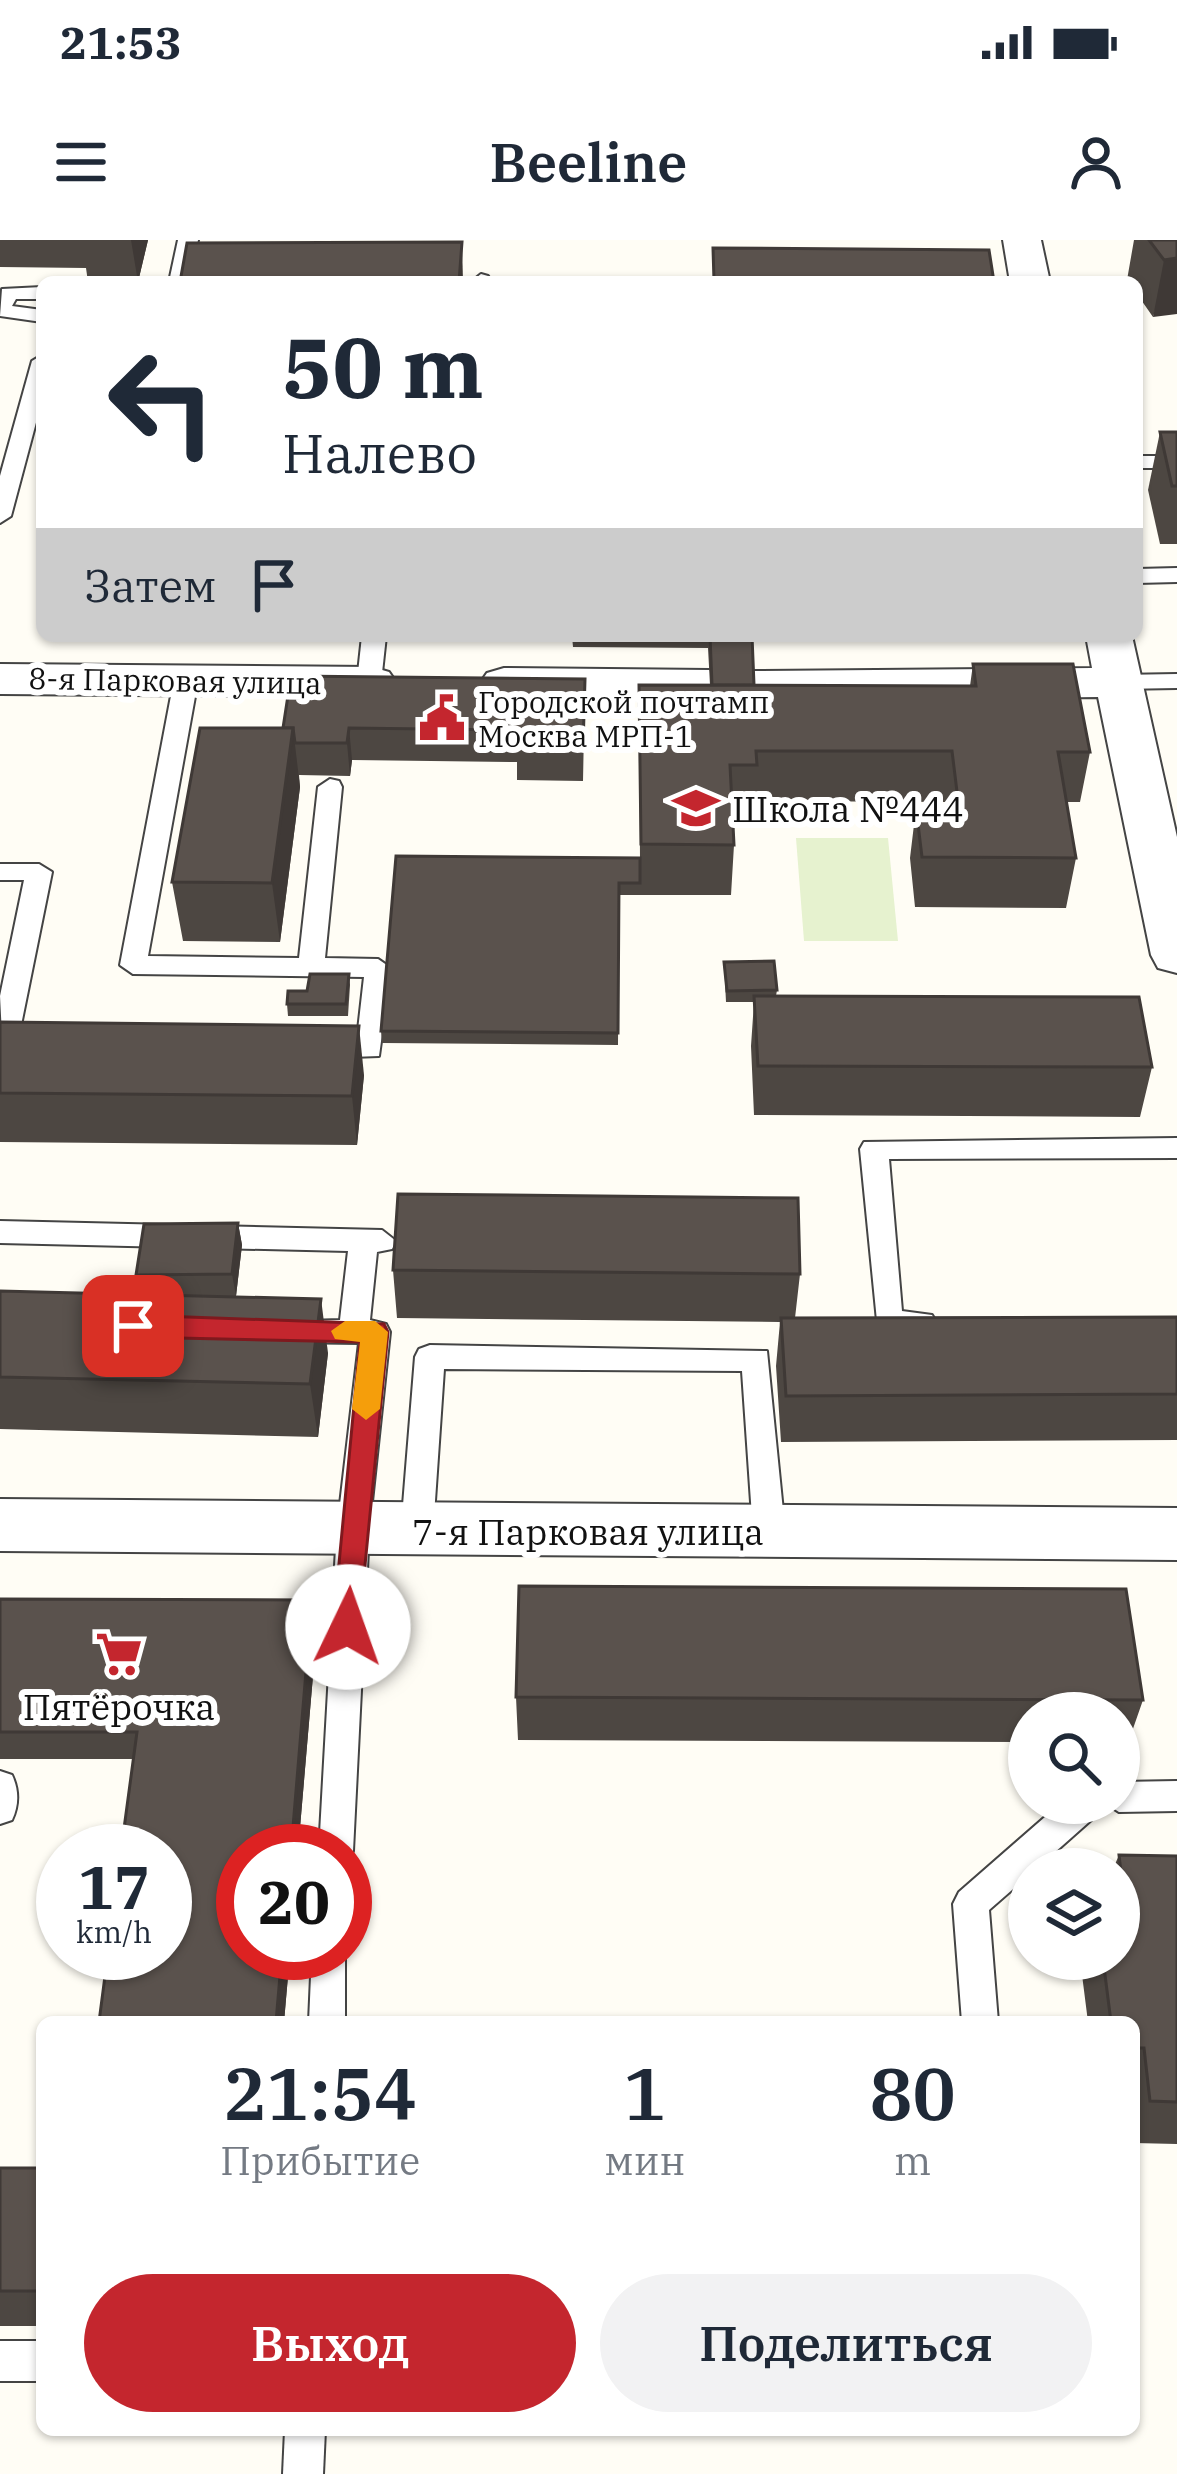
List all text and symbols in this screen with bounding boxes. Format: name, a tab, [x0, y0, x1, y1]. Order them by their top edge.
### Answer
text: 21:53	[60, 13, 182, 71]
text: Beeline	[490, 127, 687, 197]
icon: menu	[48, 129, 114, 195]
icon: person	[1063, 129, 1129, 195]
text: 50 m	[282, 312, 484, 421]
icon: left	[84, 324, 240, 480]
text: Налево	[282, 418, 477, 488]
icon: arrive	[241, 552, 307, 618]
text: Затем	[84, 556, 217, 614]
street label: 8-я Парковая улица	[28, 658, 322, 702]
place label: Городской почтамп Москва МРП-1	[478, 682, 769, 755]
public building icon: Городской почтамп Москва МРП-1	[417, 693, 467, 743]
school or university icon: Школа №444	[671, 783, 721, 833]
place label: Школа №444	[732, 785, 964, 832]
pin	[82, 1275, 184, 1377]
icon: arrive	[100, 1293, 166, 1359]
street label: 7-я Парковая улица	[412, 1508, 764, 1555]
position arrow	[285, 1564, 411, 1690]
supermarket icon: Пятёрочка	[94, 1629, 144, 1679]
place label: Пятёрочка	[23, 1683, 215, 1730]
map controls	[1008, 1692, 1140, 1980]
button: search	[1008, 1692, 1140, 1824]
speed limit sign: 20	[216, 1824, 372, 1980]
text: 17	[78, 1847, 150, 1926]
button: layers	[1008, 1848, 1140, 1980]
text: km/h	[76, 1912, 152, 1951]
text: 21:54	[223, 2046, 417, 2140]
text: 1	[623, 2046, 666, 2140]
text: 80	[869, 2046, 956, 2140]
text: Прибытие	[220, 2135, 420, 2186]
text: мин	[604, 2135, 685, 2186]
text: m	[894, 2135, 931, 2186]
button: Выход	[84, 2274, 576, 2412]
button: Поделиться	[600, 2274, 1092, 2412]

